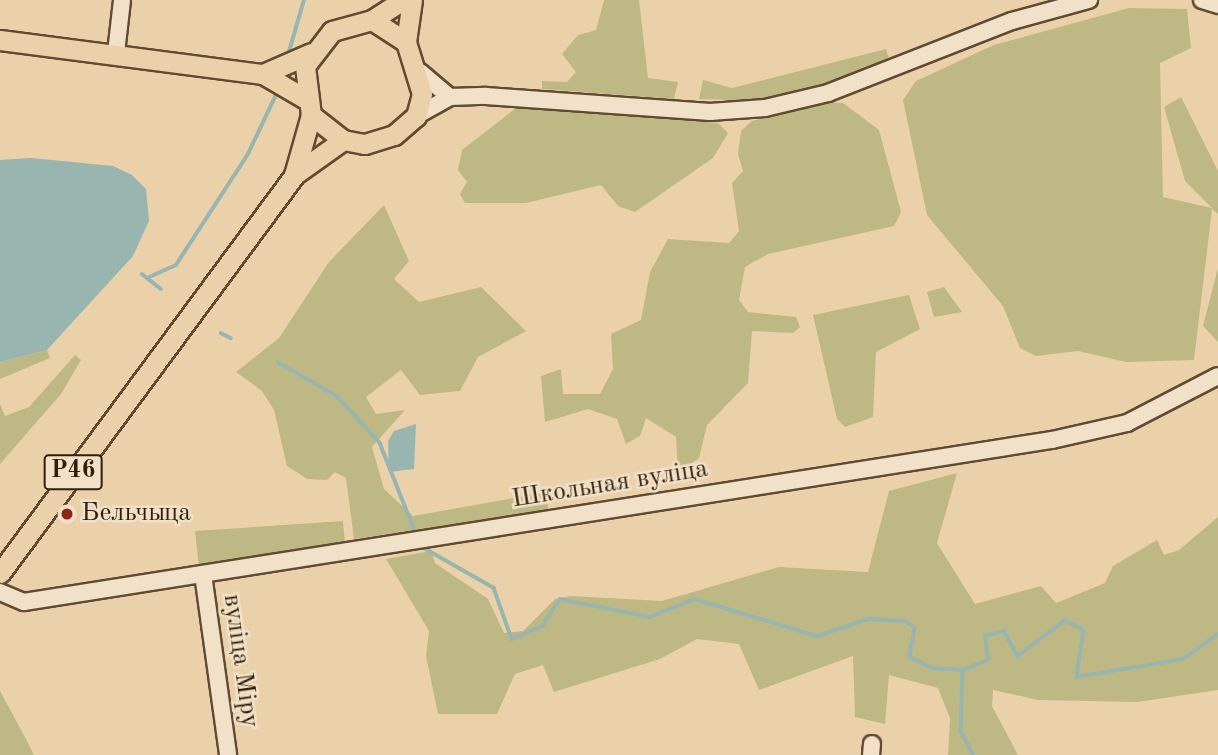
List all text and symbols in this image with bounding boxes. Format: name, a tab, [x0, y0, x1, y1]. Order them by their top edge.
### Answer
road number: Р46	[43, 452, 103, 492]
street label: Школьная вуліца	[510, 454, 710, 516]
place label: Бельчыца	[81, 498, 191, 530]
marker: Бельчыца	[59, 506, 75, 522]
street label: вуліца Міру	[215, 592, 265, 730]

